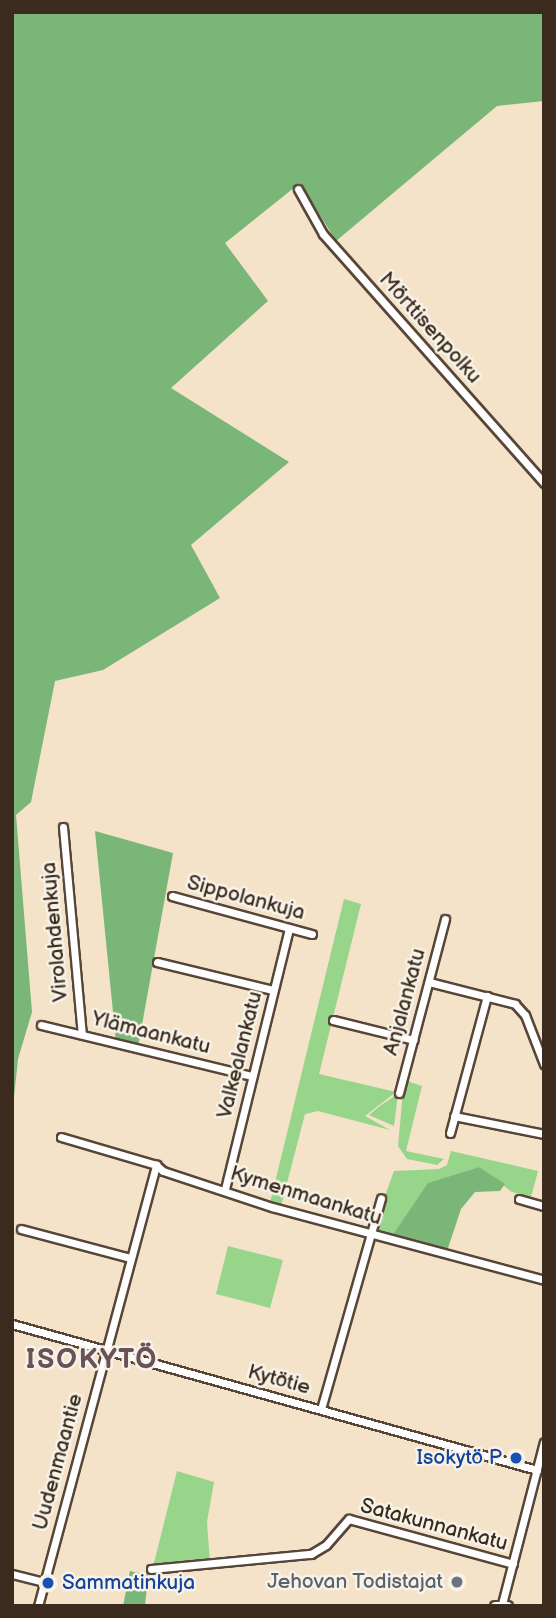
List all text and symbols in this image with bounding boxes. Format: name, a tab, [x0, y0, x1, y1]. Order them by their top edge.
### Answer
street label: Mörttisenpolku	[373, 267, 487, 389]
street label: Virolahdenkuja	[36, 861, 74, 1003]
street label: Sippolankuja	[184, 870, 308, 926]
street label: Anjalankatu	[379, 946, 431, 1058]
street label: Valkealankatu	[212, 989, 268, 1121]
street label: Ylämaankatu	[89, 1006, 213, 1060]
street label: Kymenmaankatu	[227, 1161, 385, 1231]
district label: ISOKYTÖ	[27, 1343, 157, 1377]
street label: Kytötie	[245, 1360, 313, 1400]
street label: Uudenmaantie	[28, 1391, 88, 1533]
place label: Isokytö P	[416, 1445, 502, 1471]
marker: Isokytö P	[508, 1450, 524, 1466]
street label: Satakunnankatu	[358, 1493, 510, 1557]
place label: Jehovan Todistajat	[267, 1569, 443, 1595]
place label: Sammatinkuja	[62, 1570, 195, 1596]
marker: Jehovan Todistajat	[449, 1574, 465, 1590]
marker: Sammatinkuja	[40, 1575, 56, 1591]

